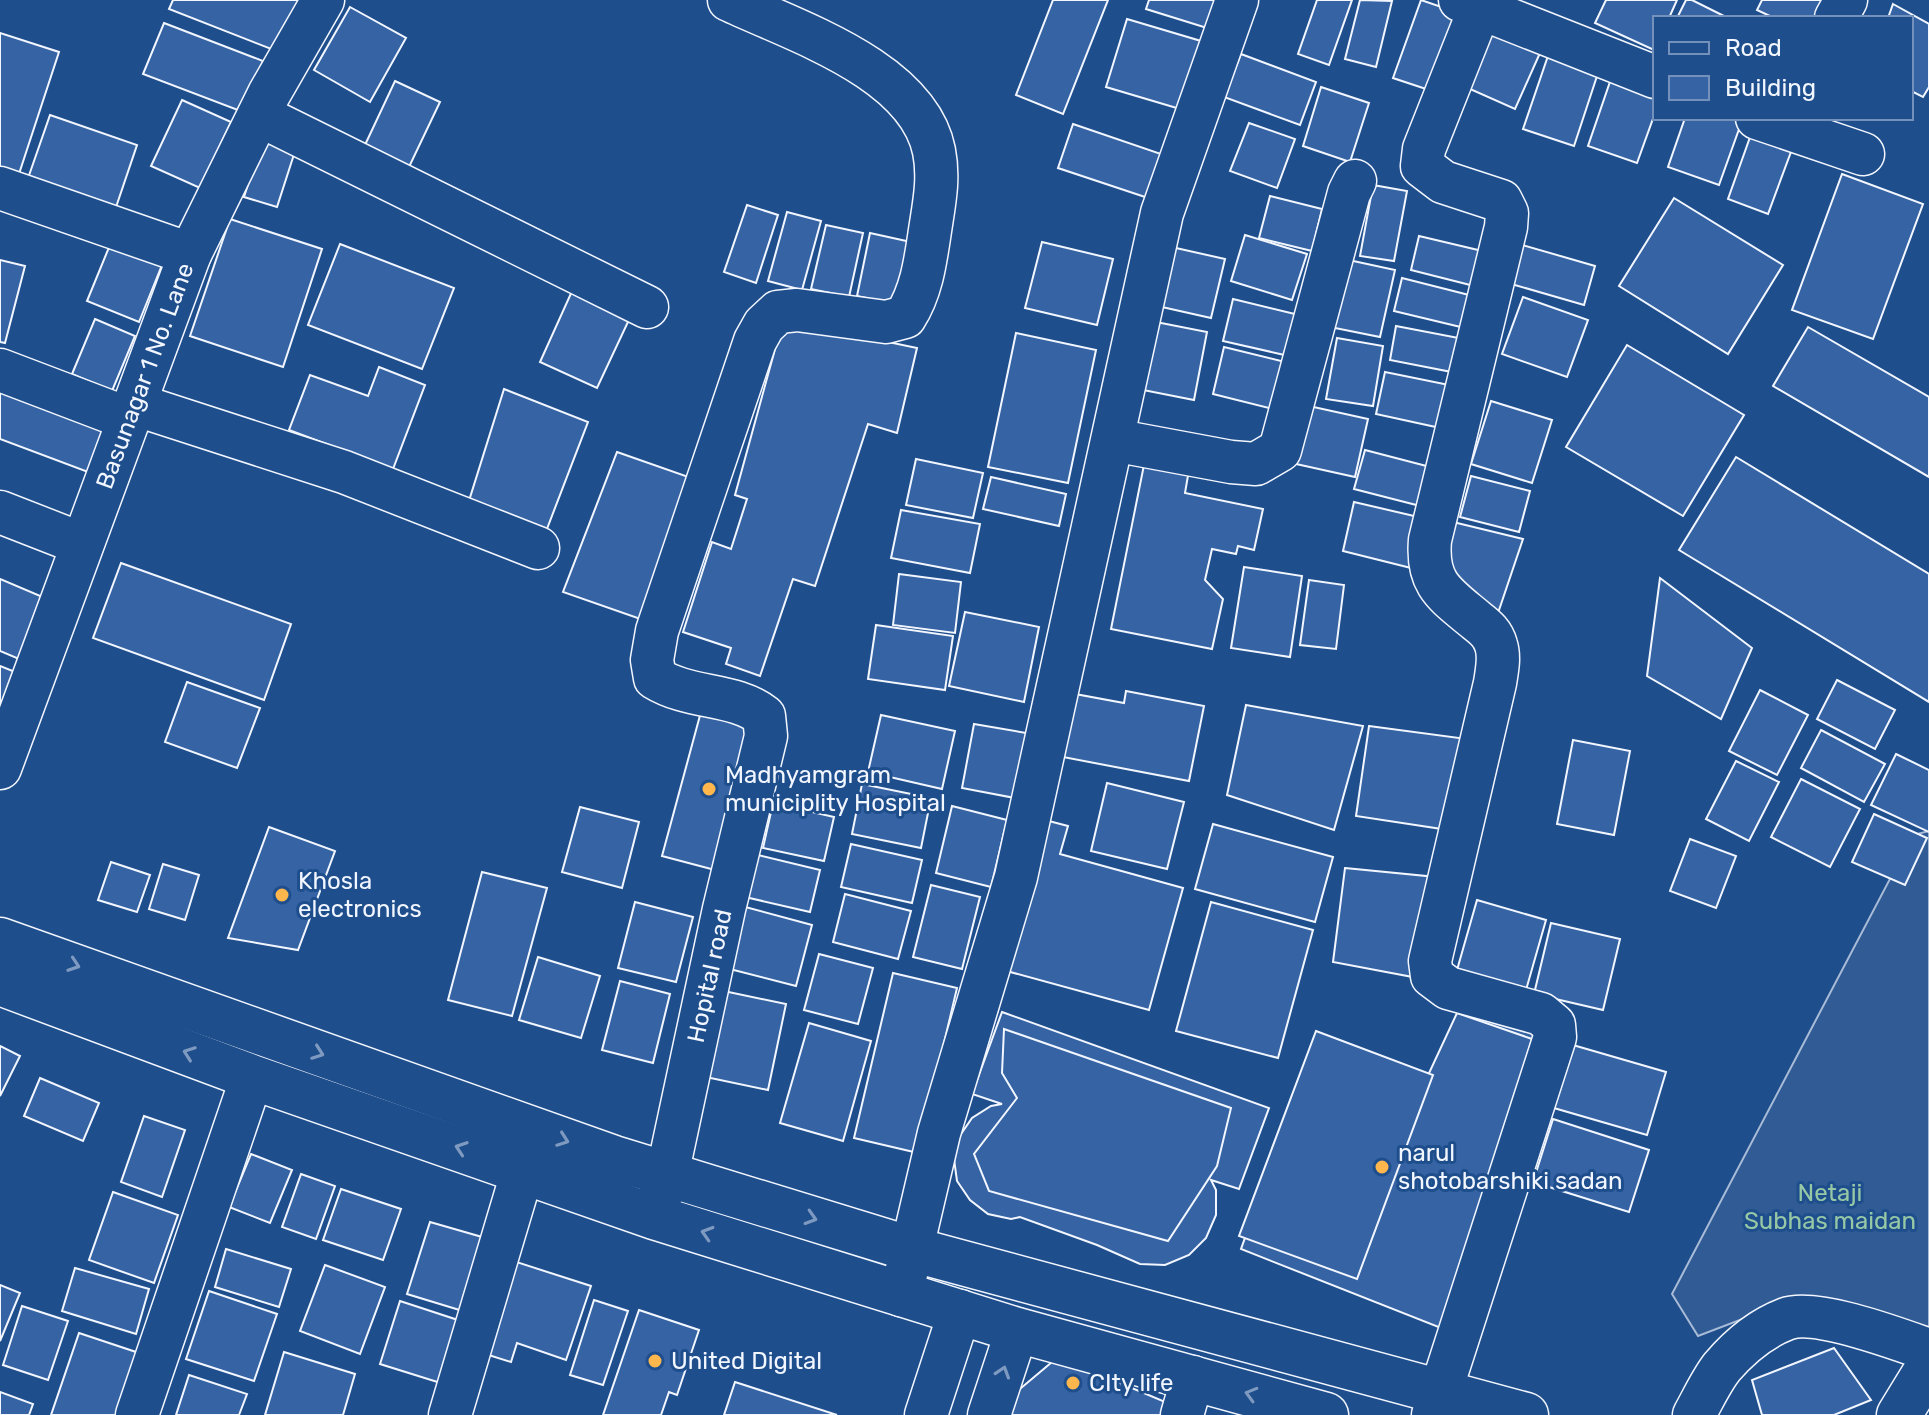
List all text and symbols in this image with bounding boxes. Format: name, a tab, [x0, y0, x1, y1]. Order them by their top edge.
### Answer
legend	[1653, 16, 1913, 120]
text: Road	[1725, 34, 1782, 62]
text: Building	[1725, 74, 1816, 102]
street label: Basunagar 1 No. Lane	[90, 259, 199, 493]
place label: Madhyamgram municiplity Hospital	[725, 761, 946, 817]
marker: Madhyamgram municiplity Hospital	[700, 780, 718, 798]
place label: Khosla electronics	[298, 867, 422, 923]
marker: Khosla electronics	[273, 886, 291, 904]
street label: Hopital road	[682, 907, 738, 1045]
one-way arrow	[66, 956, 80, 972]
one-way arrow	[311, 1043, 325, 1059]
one-way arrow	[183, 1047, 197, 1063]
one-way arrow	[556, 1130, 570, 1147]
place label: narul shotobarshiki sadan	[1398, 1139, 1623, 1195]
one-way arrow	[455, 1142, 469, 1158]
marker: narul shotobarshiki sadan	[1373, 1158, 1391, 1176]
park label: Netaji Subhas maidan	[1744, 1179, 1916, 1235]
one-way arrow	[804, 1209, 818, 1225]
one-way arrow	[700, 1226, 714, 1242]
place label: United Digital	[671, 1347, 822, 1375]
marker: United Digital	[646, 1352, 664, 1370]
one-way arrow	[994, 1366, 1010, 1380]
place label: CIty life	[1089, 1369, 1174, 1397]
marker: CIty life	[1064, 1374, 1082, 1392]
one-way arrow	[1245, 1386, 1259, 1403]

